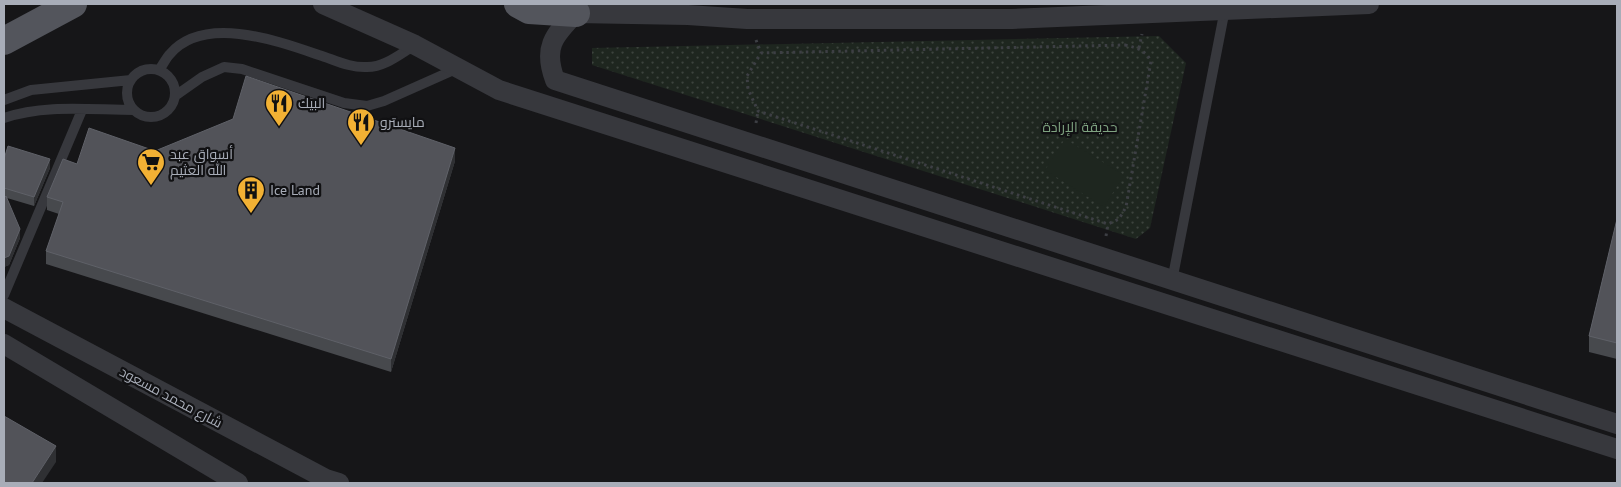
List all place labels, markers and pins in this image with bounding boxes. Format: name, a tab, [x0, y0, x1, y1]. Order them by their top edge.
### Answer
restaurant icon: البيك	[264, 88, 294, 127]
place label: البيك	[298, 94, 325, 112]
restaurant icon: مايسترو	[346, 107, 376, 146]
place label: مايسترو	[380, 113, 425, 131]
place label: أسواق عبد الله العثيم	[170, 145, 233, 180]
supermarket icon: أسواق عبد الله العثيم	[136, 147, 166, 186]
building icon: Ice Land	[236, 175, 266, 214]
place label: Ice Land	[270, 181, 320, 199]

